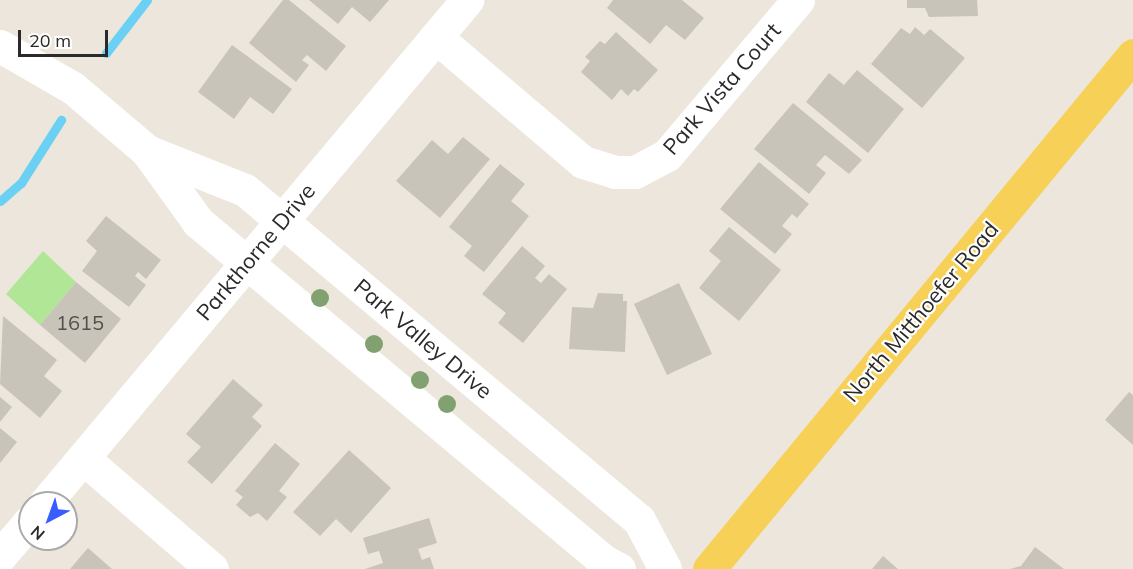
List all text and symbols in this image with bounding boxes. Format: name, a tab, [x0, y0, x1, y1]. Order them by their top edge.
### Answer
scale bar	[21, 18, 111, 56]
street label: Park Vista Court	[658, 18, 786, 160]
text: 20 m	[29, 29, 71, 52]
street label: Parkthorne Drive	[191, 178, 321, 326]
street label: North Mitthoefer Road	[838, 216, 1004, 408]
street label: Park Valley Drive	[349, 274, 497, 404]
house number: 1615	[56, 310, 104, 334]
north arrow	[18, 491, 78, 551]
text: N	[26, 522, 49, 545]

